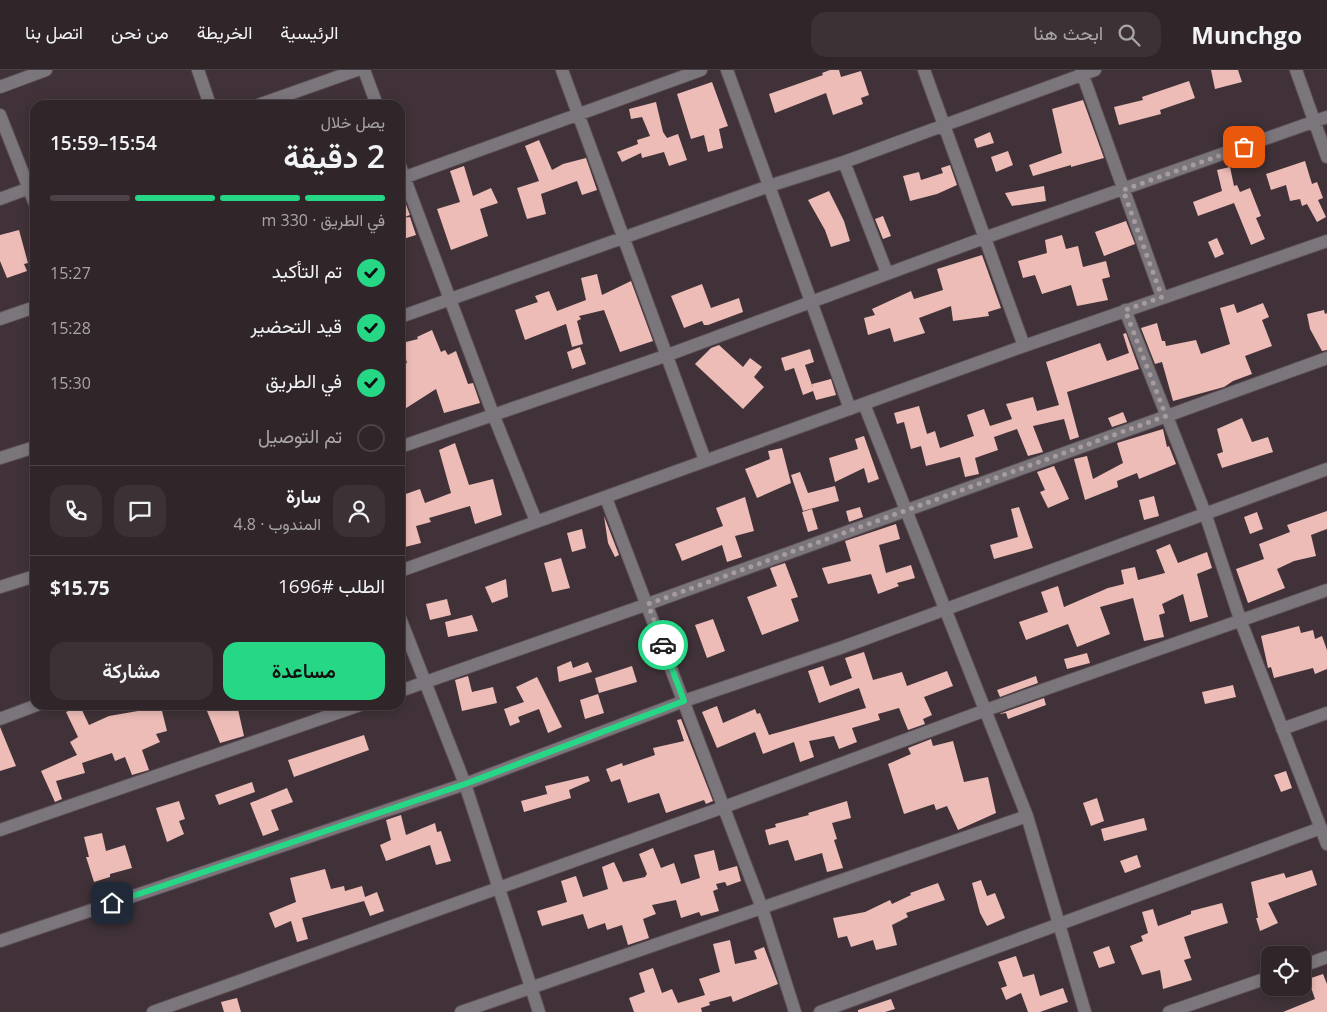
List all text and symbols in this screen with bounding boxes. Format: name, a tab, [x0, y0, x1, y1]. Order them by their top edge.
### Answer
search box	[811, 12, 1161, 57]
text: Munchgo	[1191, 18, 1302, 51]
text: اتصل بنا	[25, 20, 83, 44]
text: من نحن	[111, 20, 169, 44]
text: الخريطة	[197, 20, 252, 44]
text: الرئيسية	[280, 20, 339, 44]
text: ابحث هنا	[1033, 20, 1103, 46]
icon: search	[1115, 21, 1143, 49]
text: يصل خلال	[321, 111, 385, 133]
pin	[1223, 126, 1265, 168]
text: 15:54–15:59	[50, 130, 157, 156]
icon: bag	[1230, 133, 1258, 161]
text: 2 دقيقة	[283, 134, 385, 177]
text: في الطريق · 330 m	[262, 209, 385, 231]
text: تم التأكيد	[272, 258, 342, 284]
icon: check	[357, 259, 385, 287]
text: 15:27	[50, 262, 91, 284]
text: قيد التحضير	[251, 313, 342, 339]
icon: check	[357, 314, 385, 342]
text: 15:28	[50, 317, 91, 339]
text: في الطريق	[265, 368, 342, 394]
icon: check	[357, 369, 385, 397]
text: 15:30	[50, 372, 91, 394]
text: تم التوصيل	[258, 423, 342, 449]
text: سارة	[286, 483, 321, 509]
button: phone	[50, 485, 102, 537]
button: chat	[114, 485, 166, 537]
button: person	[333, 485, 385, 537]
text: المندوب · 4.8	[233, 513, 321, 535]
text: الطلب #1696	[278, 573, 385, 599]
text: $15.75	[50, 575, 110, 601]
courier	[638, 620, 688, 670]
icon: car	[649, 631, 677, 659]
button: مشاركة	[50, 642, 213, 700]
button: مساعدة	[223, 642, 385, 700]
pin	[91, 882, 133, 924]
icon: home	[98, 889, 126, 917]
map controls	[1261, 946, 1311, 996]
button: locate	[1261, 946, 1311, 996]

